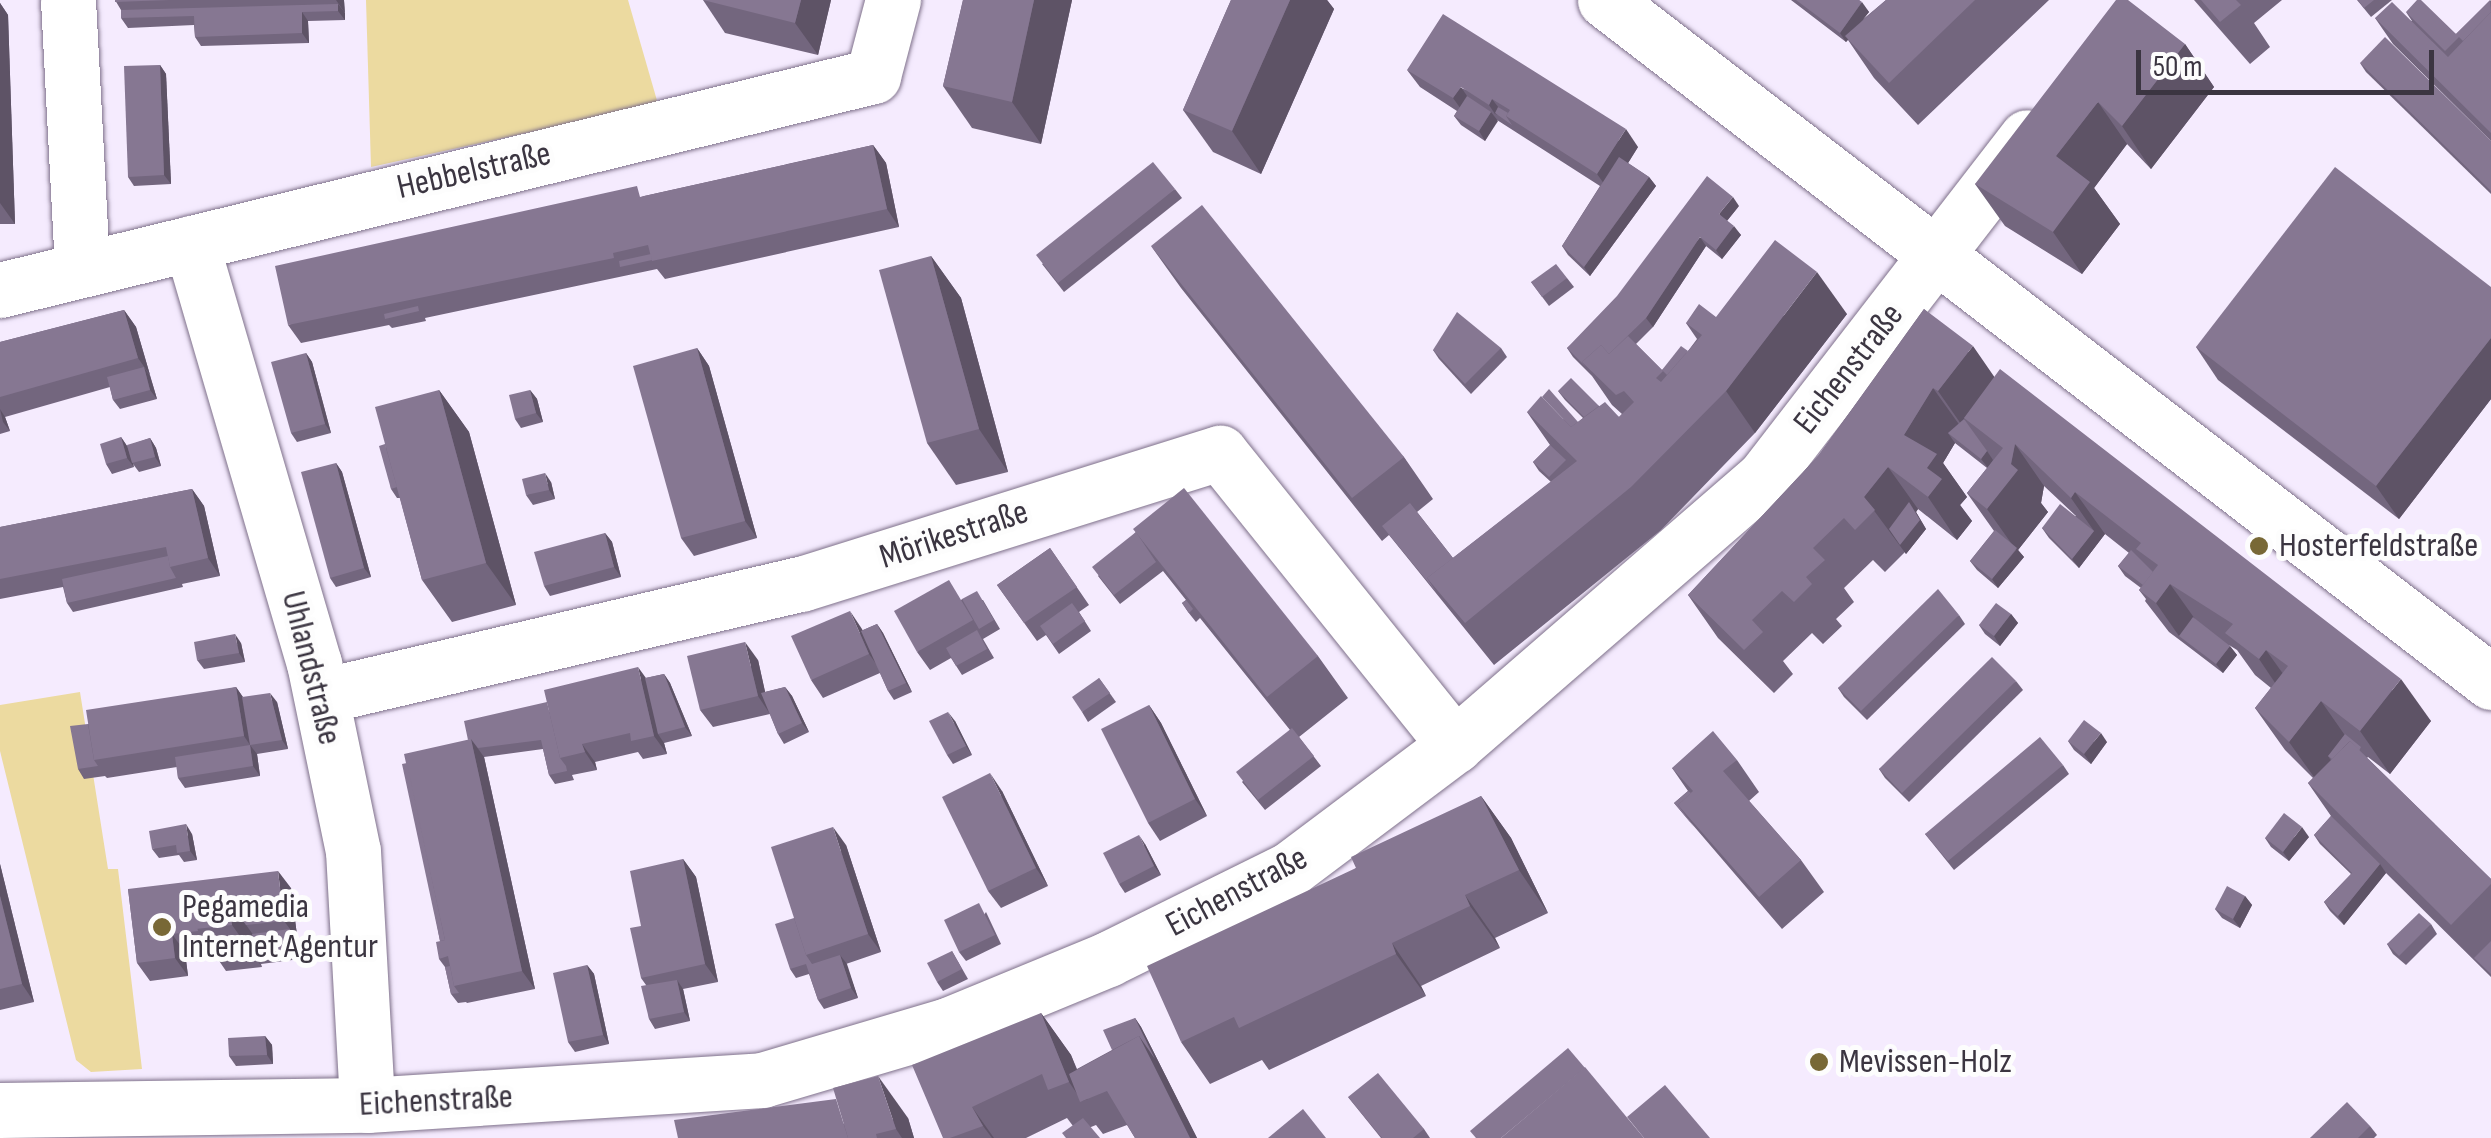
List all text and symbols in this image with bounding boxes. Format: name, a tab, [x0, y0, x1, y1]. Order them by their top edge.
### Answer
scale bar	[2141, 30, 2438, 92]
text: 50 m	[2153, 49, 2202, 85]
street label: Hebbelstraße	[393, 133, 555, 209]
street label: Eichenstraße	[1785, 295, 1913, 443]
street label: Mörikestraße	[874, 491, 1034, 579]
place label: Hosterfeldstraße	[2279, 525, 2478, 567]
marker: Hosterfeldstraße	[2248, 535, 2270, 557]
street label: Uhlandstraße	[272, 587, 350, 749]
street label: Eichenstraße	[1159, 837, 1315, 947]
place label: Pegamedia Internet Agentur	[182, 886, 378, 968]
marker: Pegamedia Internet Agentur	[151, 916, 173, 938]
place label: Mevissen-Holz	[1839, 1041, 2012, 1083]
marker: Mevissen-Holz	[1808, 1051, 1830, 1073]
street label: Eichenstraße	[358, 1076, 514, 1126]

